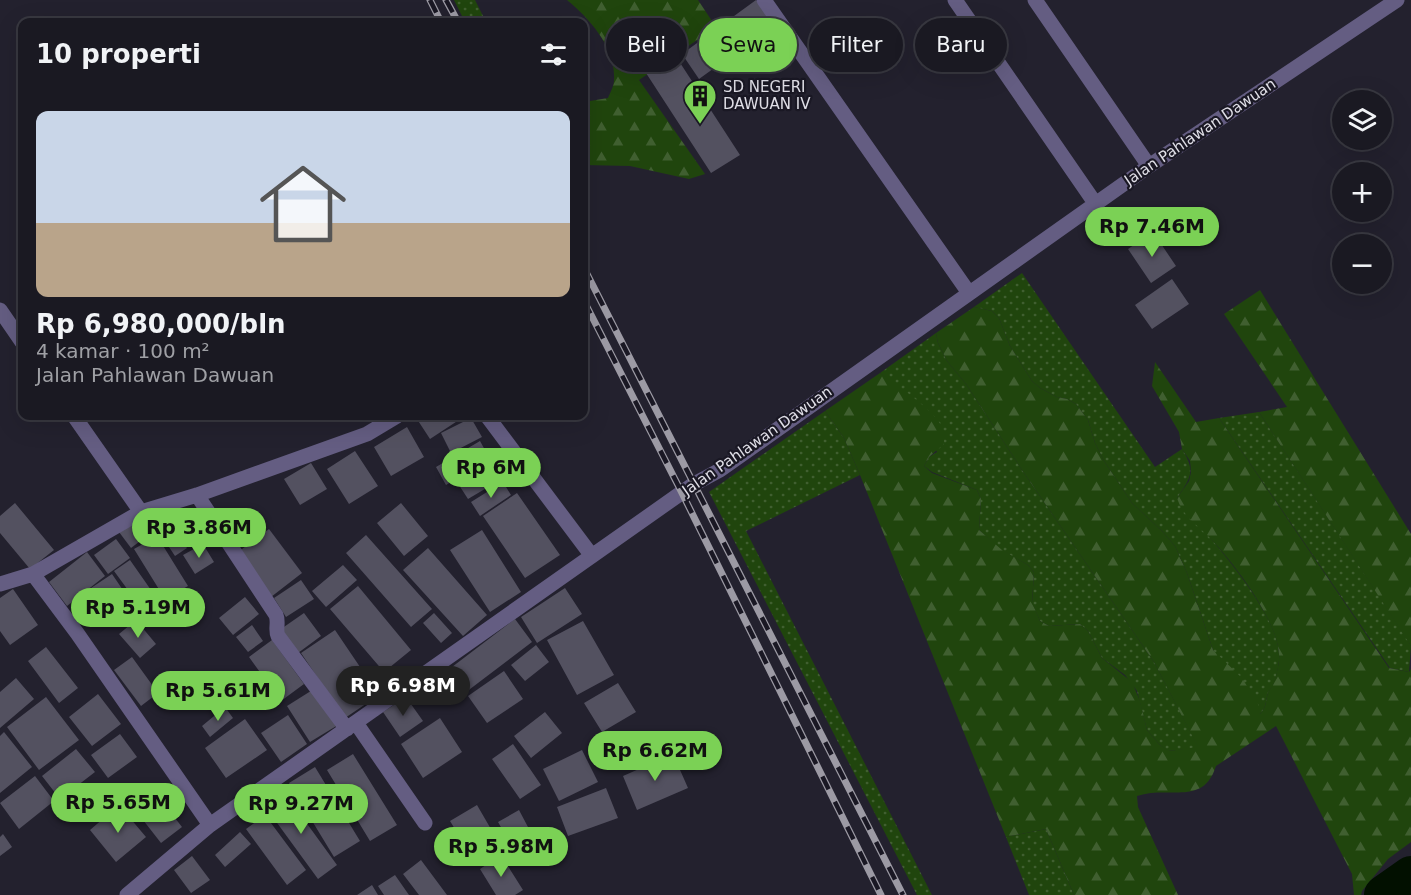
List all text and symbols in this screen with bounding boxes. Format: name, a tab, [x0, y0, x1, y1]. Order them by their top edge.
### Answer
chip: Beli	[606, 18, 687, 72]
chip: Sewa	[699, 18, 797, 72]
chip: Filter	[809, 18, 903, 72]
chip: Baru	[915, 18, 1007, 72]
icon: filters	[537, 38, 570, 71]
text: 10 properti	[36, 39, 201, 69]
street label: Jalan Pahlawan Dawuan	[1120, 75, 1279, 190]
building icon: SD NEGERI DAWUAN IV	[682, 78, 718, 125]
place label: SD NEGERI DAWUAN IV	[723, 78, 811, 113]
map controls	[1332, 90, 1392, 294]
button: layers	[1332, 90, 1392, 150]
icon: home	[249, 150, 357, 258]
button: +	[1332, 162, 1392, 222]
pin: Rp 7.46M	[1090, 207, 1214, 258]
text: Rp 7.46M	[1099, 214, 1205, 238]
button: −	[1332, 234, 1392, 294]
text: Rp 6,980,000/bln	[36, 309, 286, 339]
text: 4 kamar · 100 m²	[36, 339, 210, 363]
text: Jalan Pahlawan Dawuan	[36, 363, 274, 387]
street label: Jalan Pahlawan Dawuan	[678, 382, 835, 500]
pin: Rp 6M	[449, 448, 533, 499]
text: Rp 6M	[456, 455, 526, 479]
pin: Rp 3.86M	[137, 508, 261, 559]
text: Rp 3.86M	[146, 515, 252, 539]
pin: Rp 5.19M	[76, 588, 200, 639]
text: Rp 5.19M	[85, 595, 191, 619]
pin: Rp 6.98M	[341, 666, 465, 717]
pin: Rp 5.61M	[156, 671, 280, 722]
text: Rp 6.98M	[350, 673, 456, 697]
text: Rp 5.61M	[165, 678, 271, 702]
pin: Rp 6.62M	[593, 731, 717, 782]
text: Rp 6.62M	[602, 738, 708, 762]
pin: Rp 5.65M	[56, 783, 180, 834]
pin: Rp 9.27M	[239, 784, 363, 835]
text: Rp 5.65M	[65, 790, 171, 814]
text: Rp 9.27M	[248, 791, 354, 815]
pin: Rp 5.98M	[439, 827, 563, 878]
text: Rp 5.98M	[448, 834, 554, 858]

